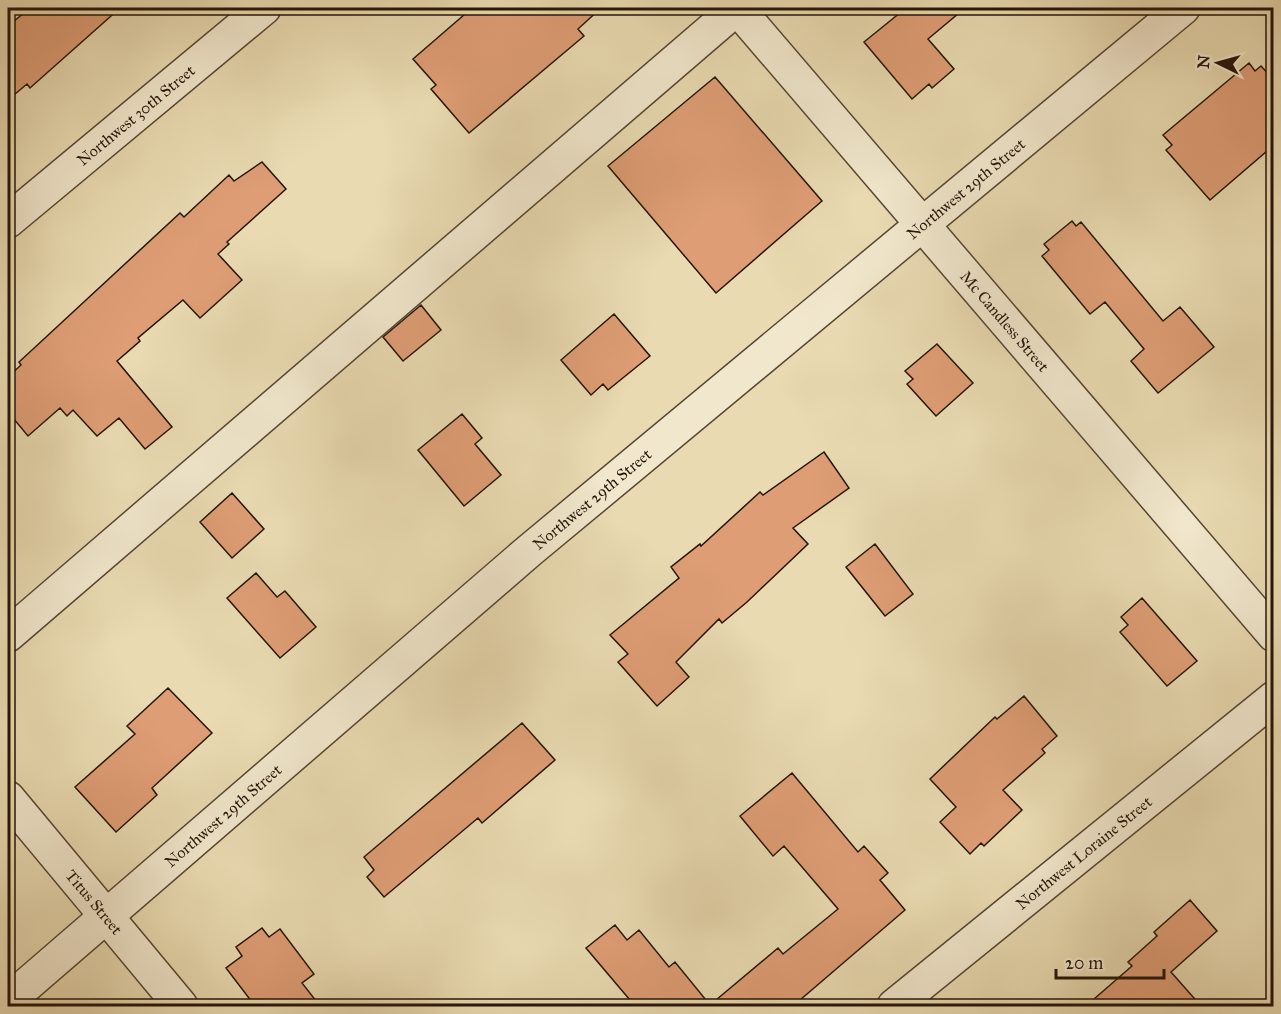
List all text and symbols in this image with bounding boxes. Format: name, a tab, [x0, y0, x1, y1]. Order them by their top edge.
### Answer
north arrow	[1188, 33, 1248, 93]
text: N	[1193, 54, 1214, 69]
street label: Northwest 30th Street	[73, 60, 199, 169]
street label: Northwest 29th Street	[903, 134, 1029, 243]
street label: Mc Candless Street	[957, 267, 1054, 376]
street label: Northwest 29th Street	[529, 444, 655, 554]
street label: Northwest 29th Street	[161, 760, 285, 871]
street label: Northwest Loraine Street	[1012, 791, 1156, 913]
street label: Titus Street	[62, 866, 127, 938]
scale bar	[1056, 942, 1164, 980]
text: 20 m	[1065, 952, 1103, 974]

